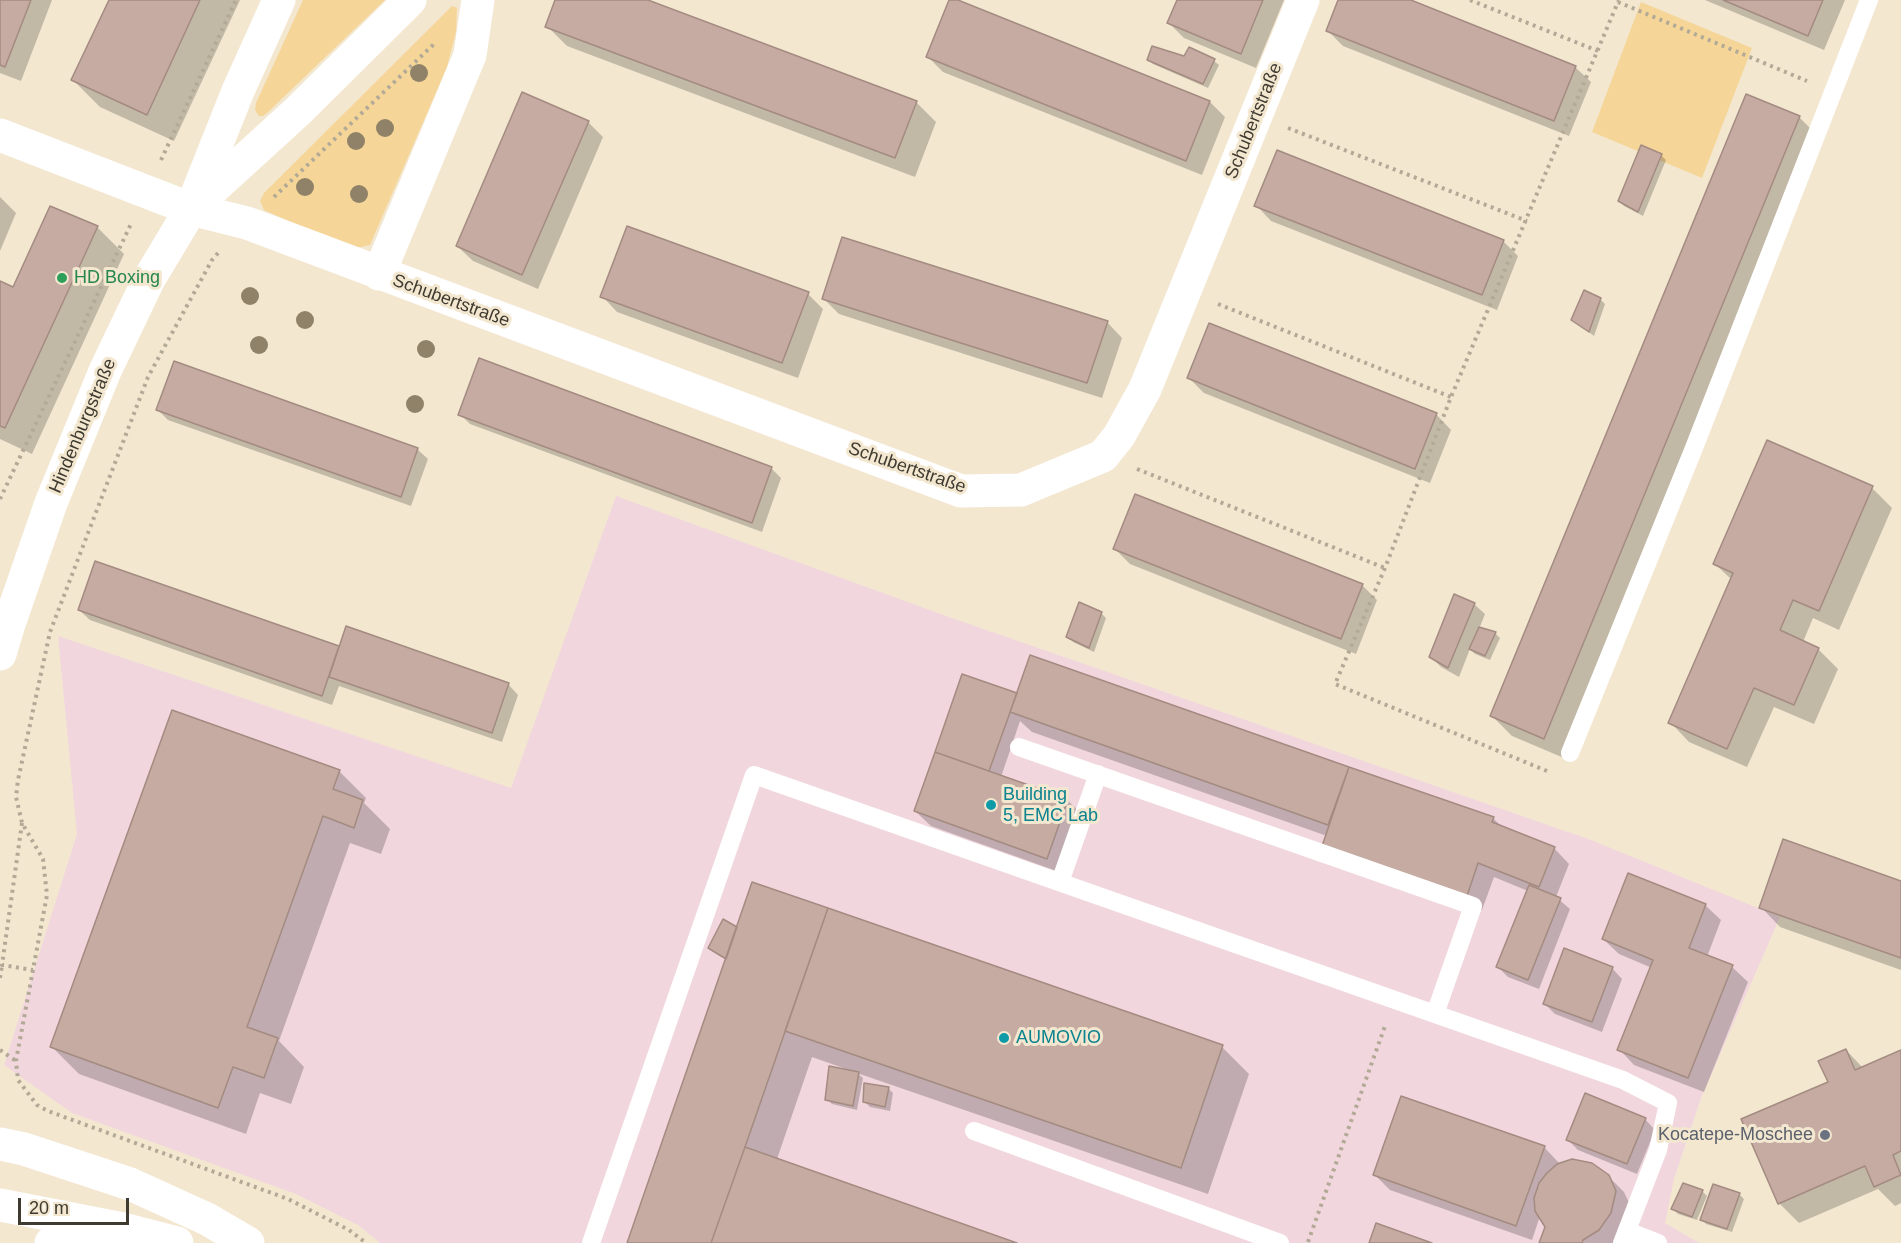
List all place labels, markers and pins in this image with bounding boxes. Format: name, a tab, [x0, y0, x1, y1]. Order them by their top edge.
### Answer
place label: HD Boxing	[74, 267, 160, 289]
marker: HD Boxing	[55, 271, 69, 285]
place label: Building 5, EMC Lab	[1003, 784, 1098, 826]
marker: Building 5, EMC Lab	[984, 798, 998, 812]
place label: AUMOVIO	[1016, 1027, 1101, 1049]
marker: AUMOVIO	[997, 1031, 1011, 1045]
place label: Kocatepe-Moschee	[1658, 1124, 1813, 1146]
marker: Kocatepe-Moschee	[1818, 1128, 1832, 1142]

